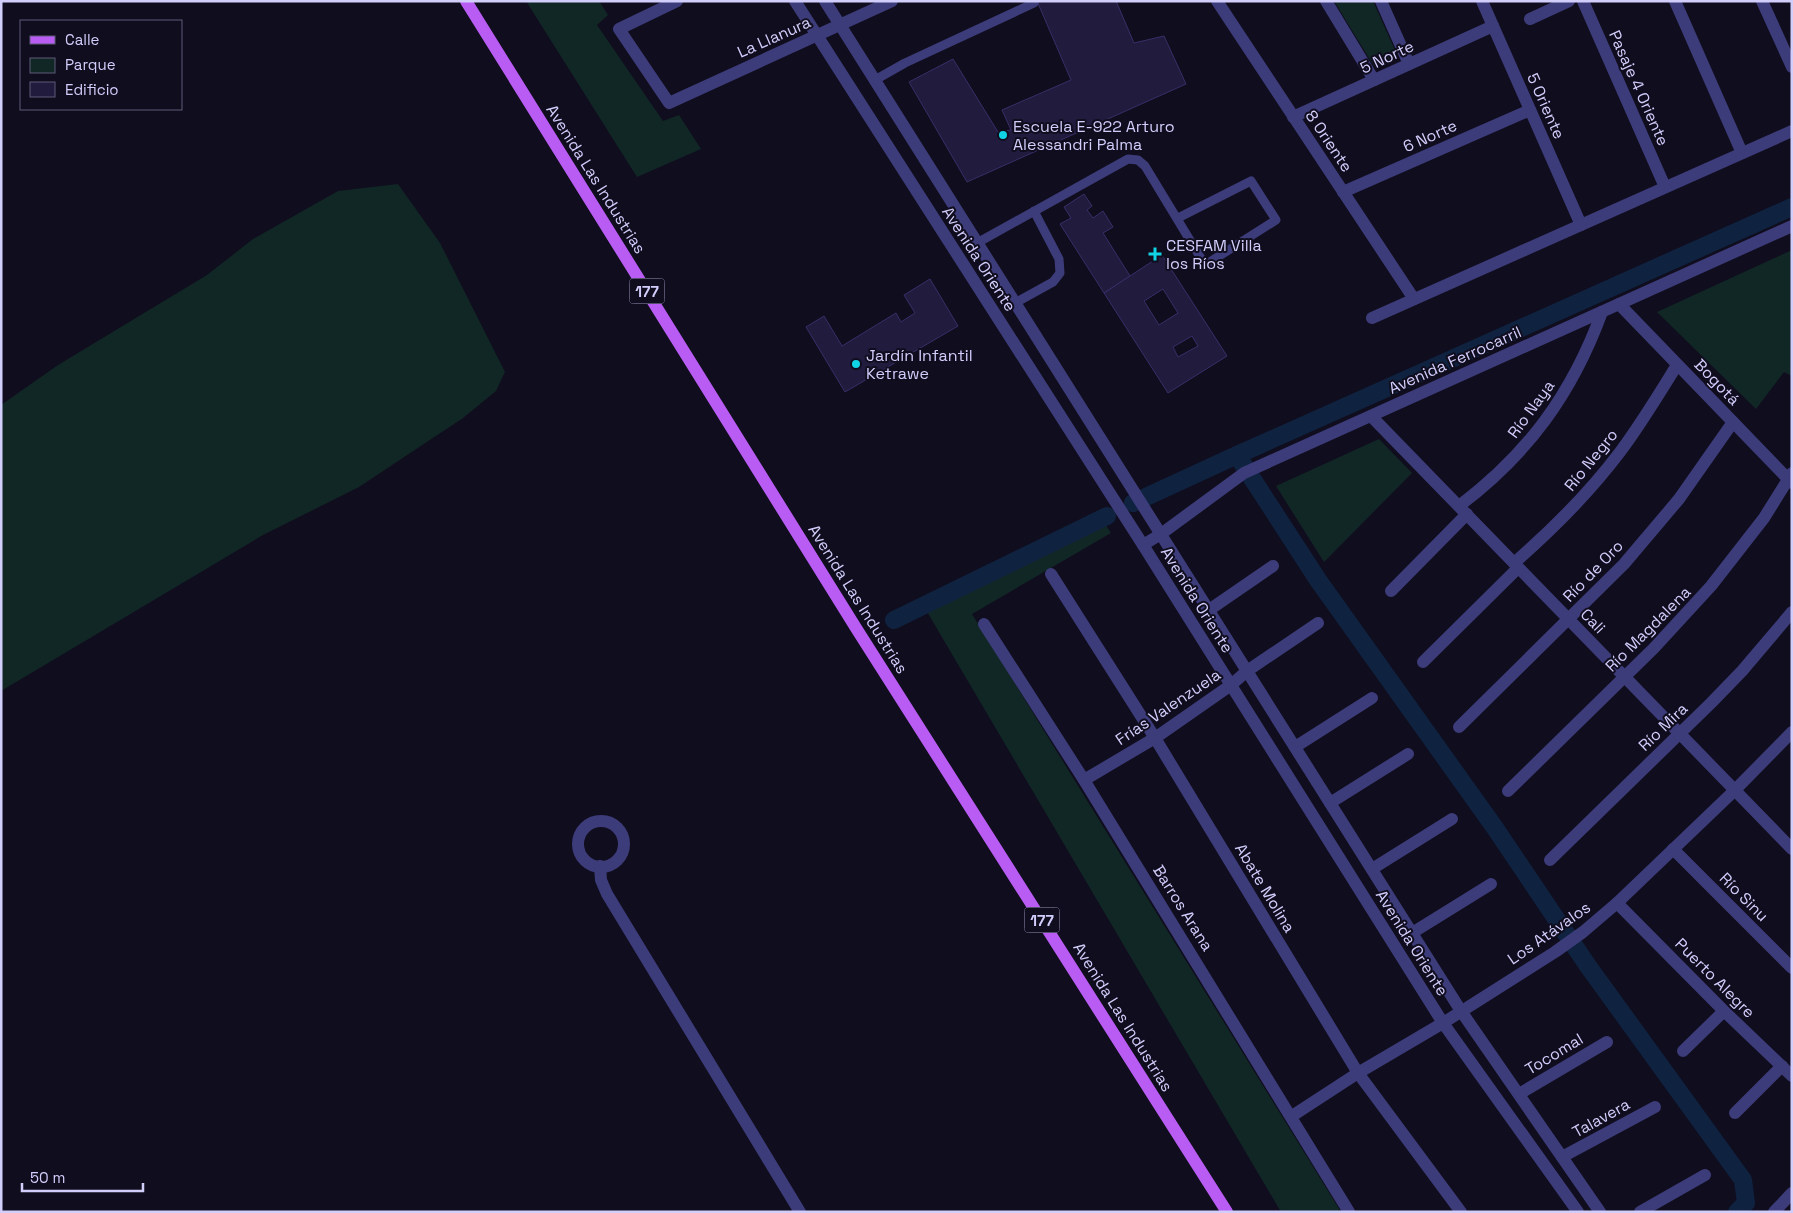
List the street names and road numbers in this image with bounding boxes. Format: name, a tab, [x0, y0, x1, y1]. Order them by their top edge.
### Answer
street label: La Llanura	[734, 11, 814, 63]
street label: Pasaje 4 Oriente	[1604, 27, 1674, 149]
street label: 5 Norte	[1357, 35, 1417, 79]
street label: 5 Oriente	[1522, 70, 1570, 142]
street label: Avenida Las Industrias	[541, 100, 651, 258]
street label: 8 Oriente	[1301, 106, 1357, 176]
street label: 6 Norte	[1400, 115, 1460, 157]
street label: Avenida Oriente	[937, 202, 1021, 316]
road number: 177	[630, 278, 664, 304]
street label: Avenida Ferrocarril	[1385, 321, 1525, 399]
street label: Bogotá	[1690, 354, 1744, 410]
street label: Río Naya	[1503, 376, 1559, 442]
street label: Río Negro	[1560, 425, 1622, 495]
street label: Avenida Las Industrias	[803, 520, 913, 678]
street label: Río de Oro	[1558, 536, 1628, 606]
street label: Avenida Oriente	[1156, 543, 1238, 657]
street label: Río Magdalena	[1601, 582, 1695, 676]
street label: Cali	[1576, 604, 1610, 638]
street label: Frías Valenzuela	[1111, 664, 1225, 750]
street label: Río Mira	[1634, 698, 1692, 756]
street label: Abate Molina	[1230, 840, 1300, 936]
street label: Barros Arana	[1148, 861, 1218, 955]
street label: Río Sinu	[1715, 868, 1773, 926]
street label: Avenida Oriente	[1371, 886, 1453, 1000]
street label: Los Atávalos	[1503, 897, 1595, 969]
road number: 177	[1024, 908, 1060, 932]
street label: Puerto Alegre	[1671, 934, 1759, 1022]
street label: Avenida Las Industrias	[1068, 938, 1178, 1096]
street label: Tocomal	[1521, 1029, 1587, 1079]
street label: Talavera	[1569, 1094, 1633, 1142]

